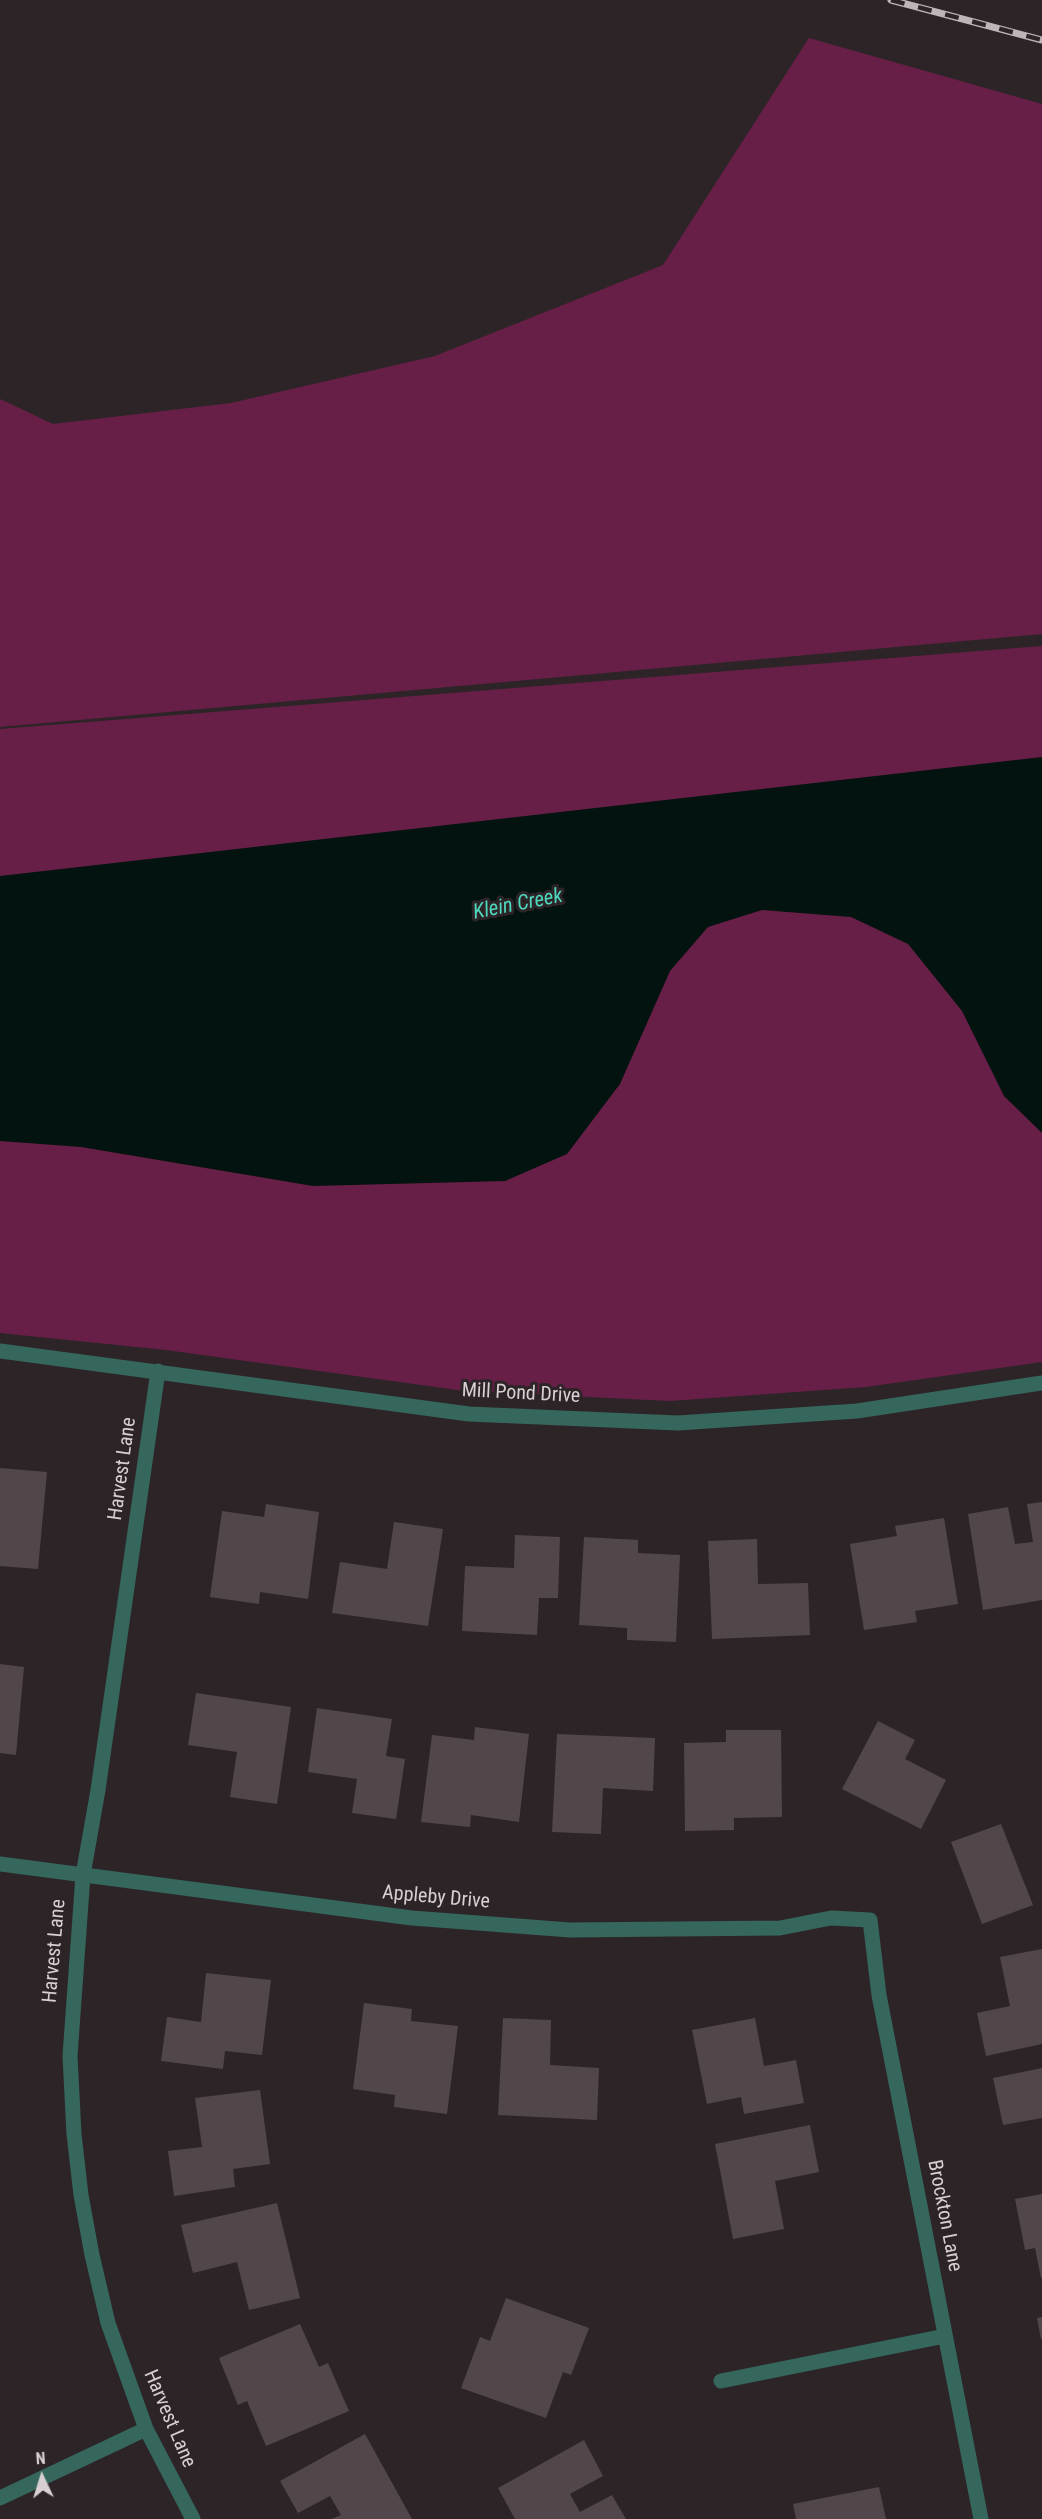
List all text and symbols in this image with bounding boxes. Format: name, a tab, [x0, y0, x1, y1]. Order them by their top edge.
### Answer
water label: Klein Creek	[471, 884, 565, 926]
street label: Mill Pond Drive	[461, 1379, 581, 1409]
street label: Harvest Lane	[104, 1416, 142, 1522]
street label: Appleby Drive	[381, 1881, 491, 1915]
street label: Harvest Lane	[39, 1898, 71, 2004]
street label: Brockton Lane	[921, 2158, 967, 2274]
street label: Harvest Lane	[138, 2367, 200, 2471]
north arrow	[12, 2447, 72, 2507]
text: N	[35, 2449, 46, 2468]

